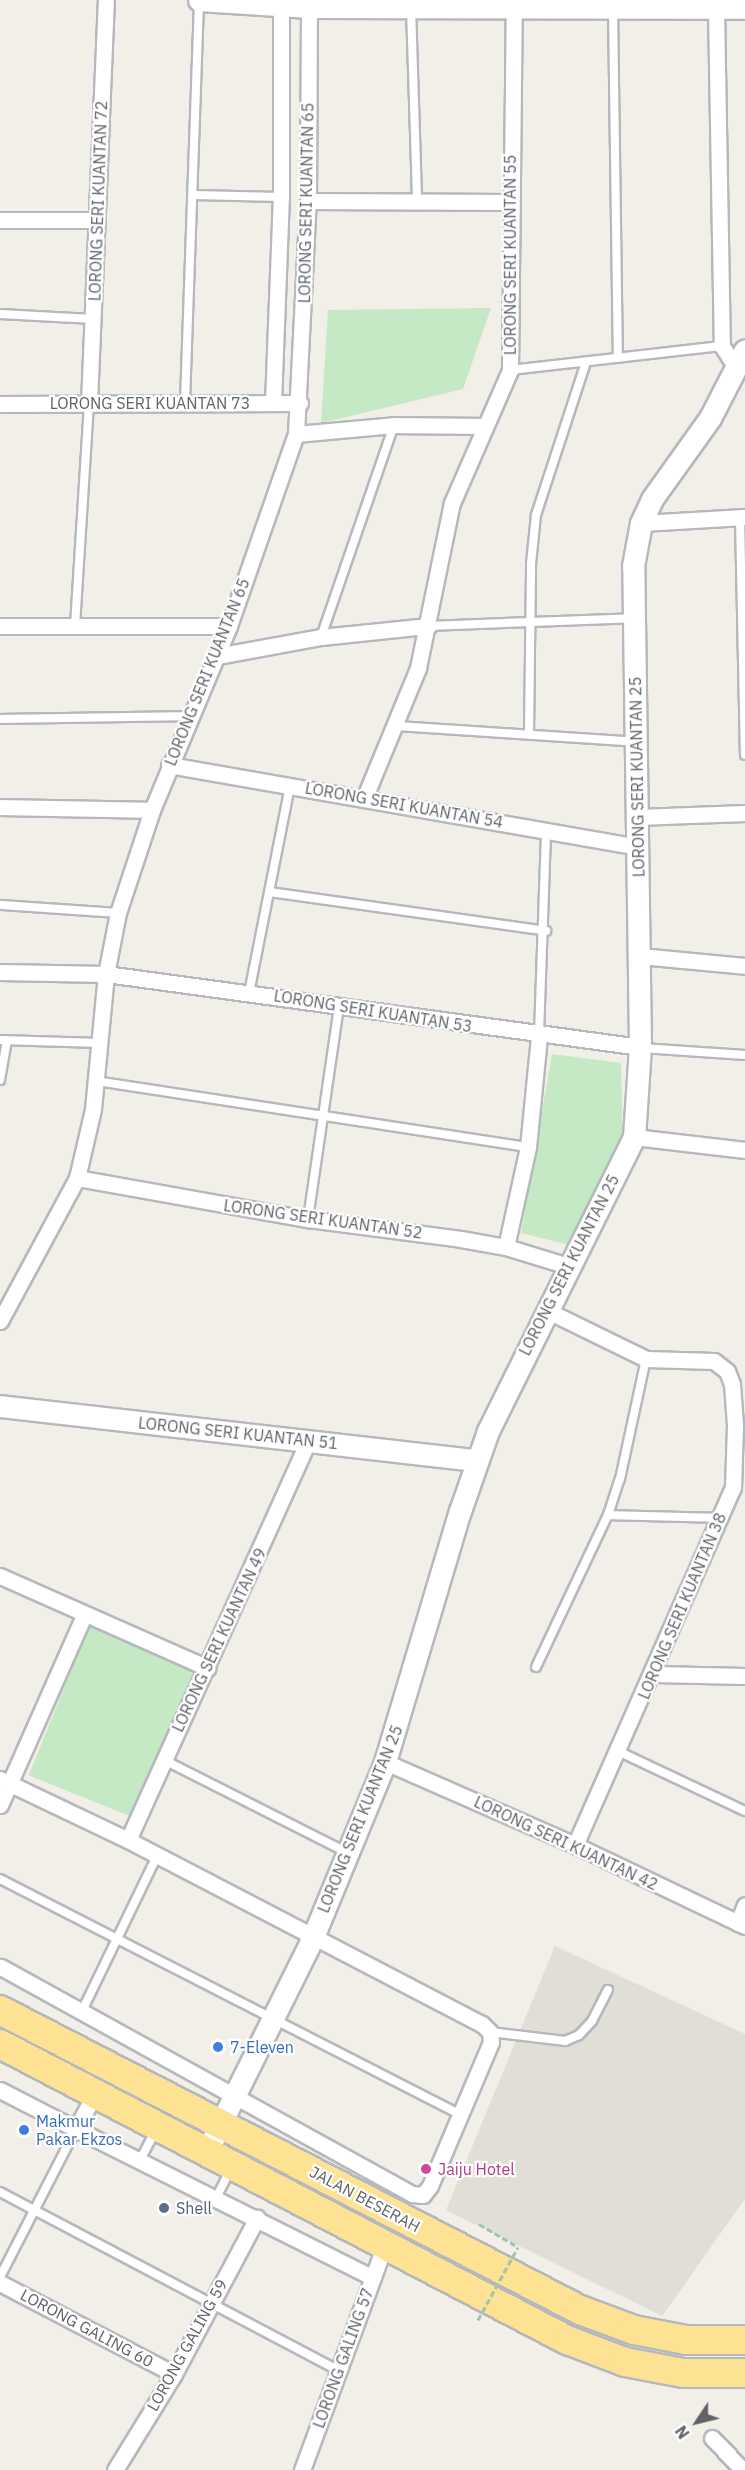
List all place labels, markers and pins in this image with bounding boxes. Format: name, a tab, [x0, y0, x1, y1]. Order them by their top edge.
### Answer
place label: 7-Eleven	[230, 2037, 294, 2057]
marker: 7-Eleven	[211, 2040, 225, 2054]
place label: Makmur Pakar Ekzos	[36, 2111, 122, 2149]
marker: Makmur Pakar Ekzos	[17, 2123, 31, 2137]
place label: Jaiju Hotel	[438, 2159, 515, 2179]
marker: Jaiju Hotel	[419, 2162, 433, 2176]
place label: Shell	[176, 2198, 212, 2218]
marker: Shell	[157, 2201, 171, 2215]

